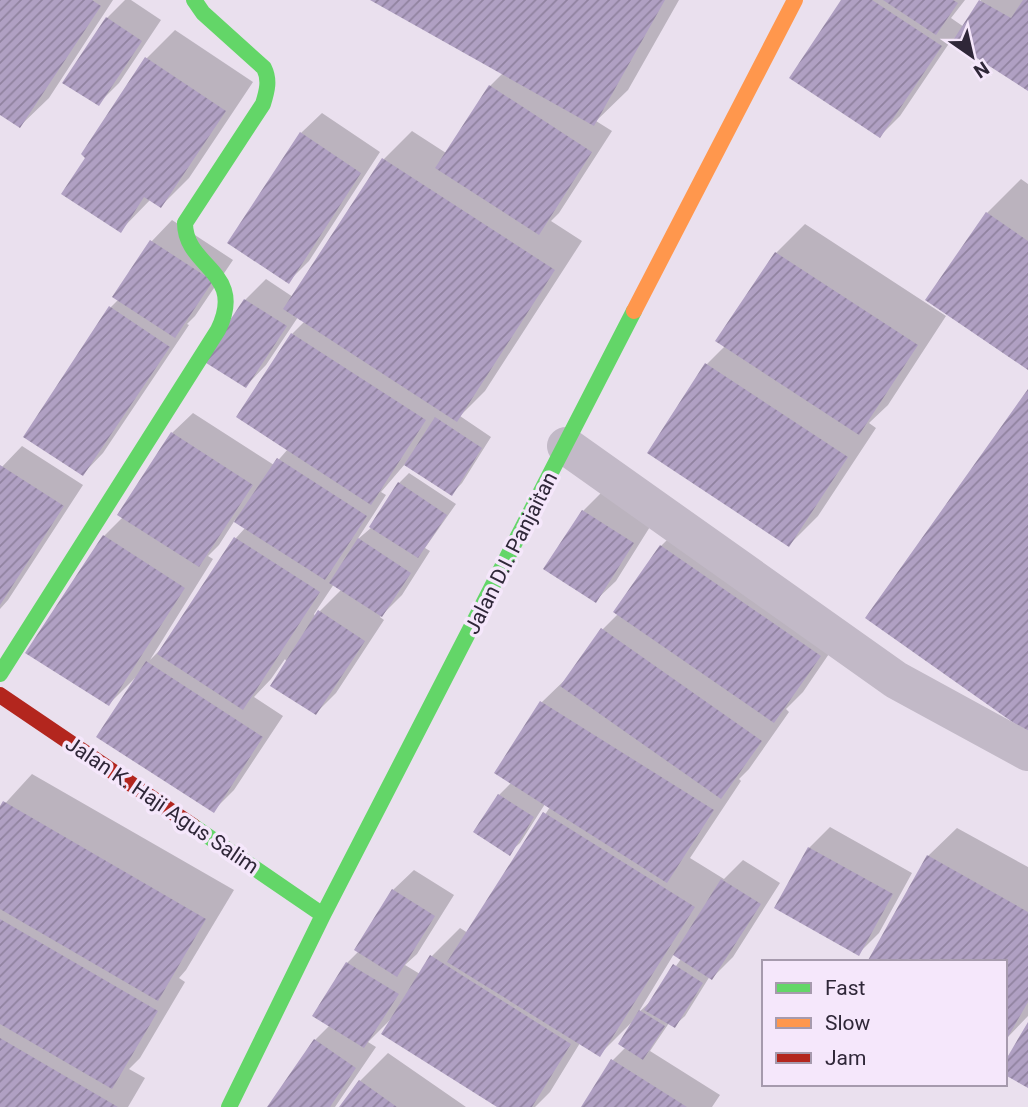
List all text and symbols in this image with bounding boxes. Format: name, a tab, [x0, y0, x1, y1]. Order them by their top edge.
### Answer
north arrow	[937, 21, 1007, 91]
text: N	[969, 56, 993, 83]
street label: Jalan D.I. Panjaitan	[460, 468, 562, 638]
street label: Jalan K. Haji Agus Salim	[61, 731, 263, 879]
legend	[762, 960, 1007, 1086]
text: Fast	[825, 976, 866, 1000]
text: Slow	[825, 1011, 871, 1035]
text: Jam	[825, 1046, 866, 1070]

